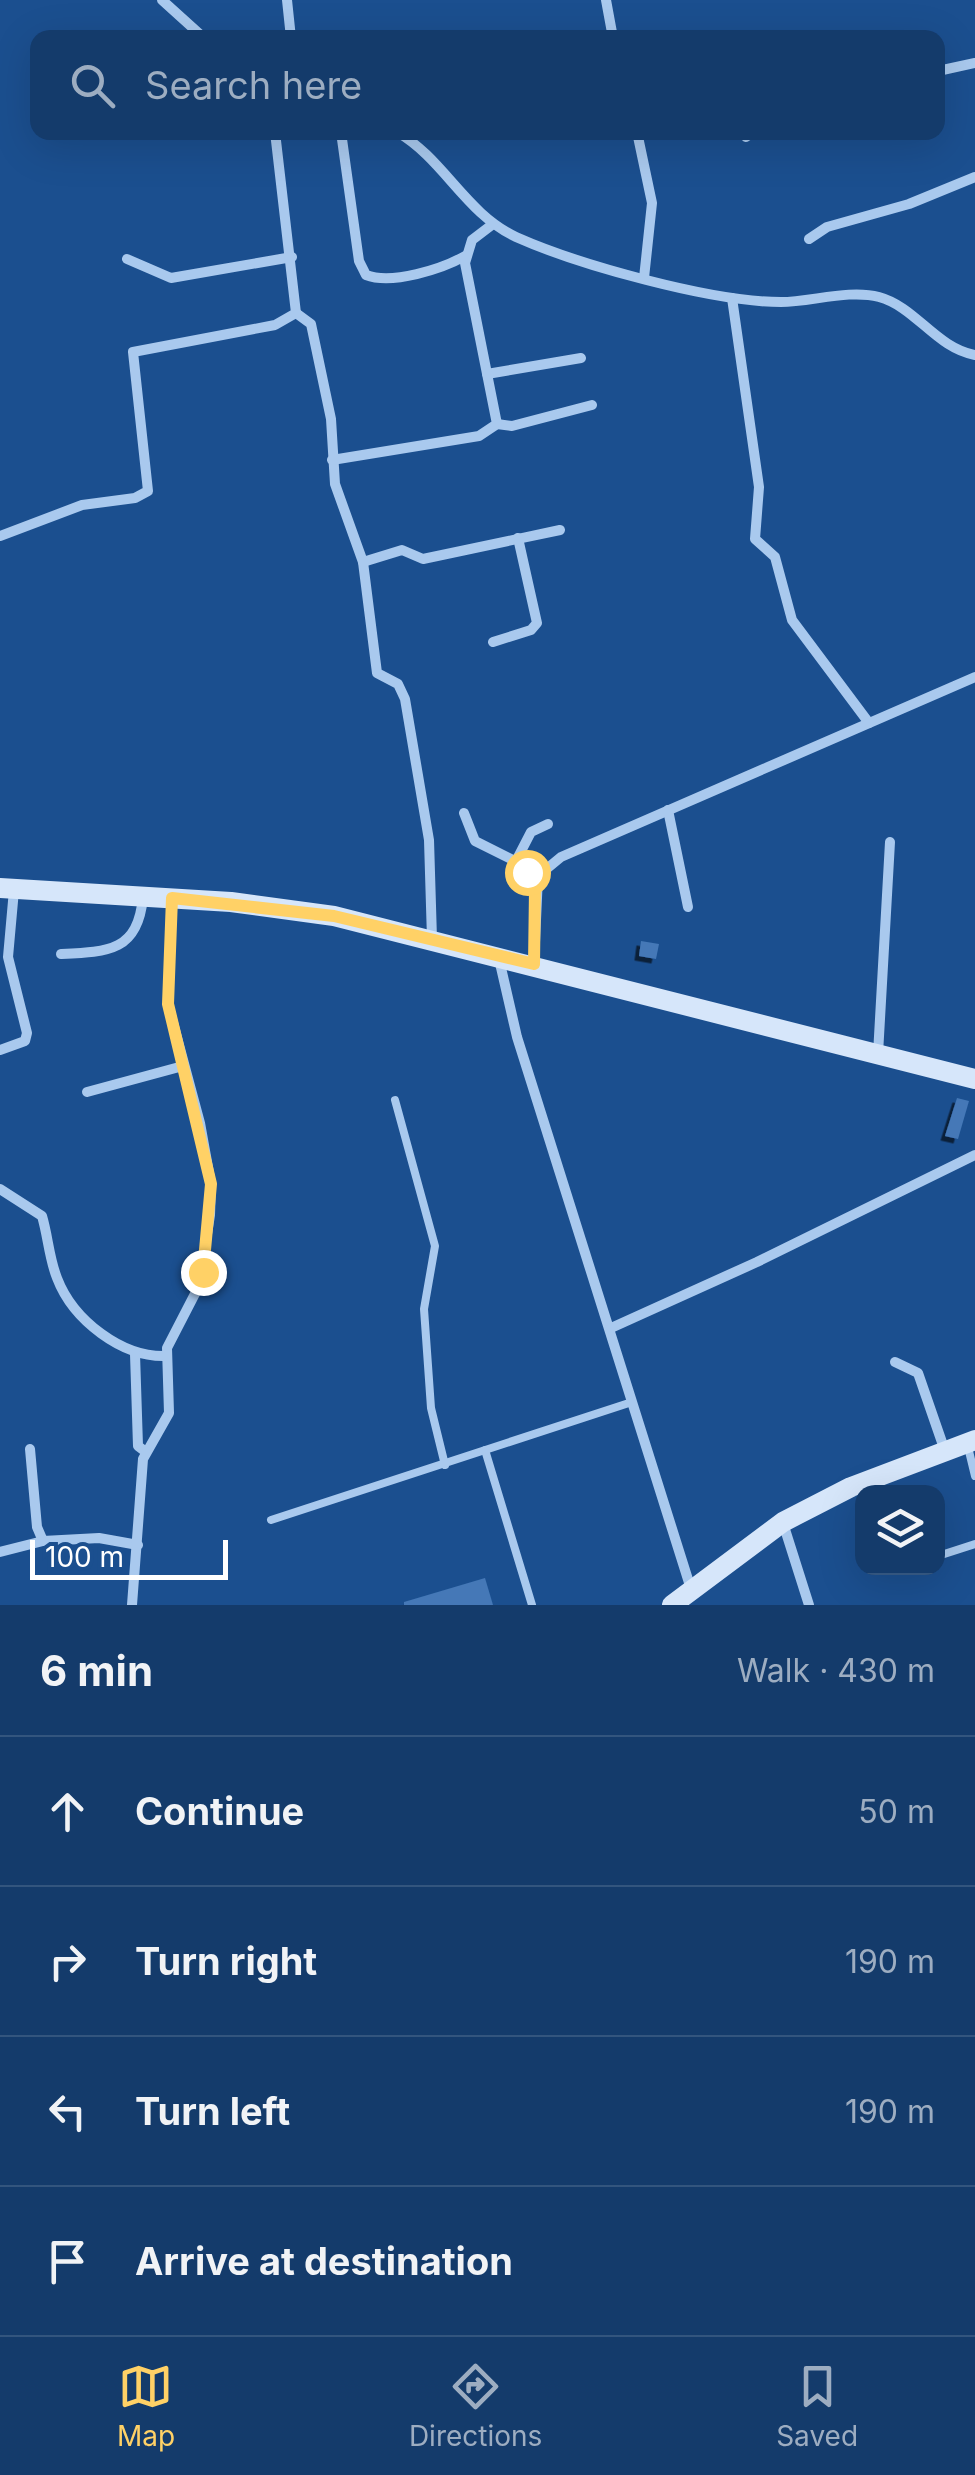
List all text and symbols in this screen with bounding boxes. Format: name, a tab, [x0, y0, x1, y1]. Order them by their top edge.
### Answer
search box	[30, 30, 945, 140]
icon: search	[65, 58, 120, 113]
text: Search here	[145, 62, 362, 108]
route start	[505, 850, 551, 896]
route end	[181, 1250, 227, 1296]
map controls	[855, 1485, 945, 1575]
button: layers	[855, 1485, 945, 1575]
scale bar	[30, 1535, 228, 1580]
text: 100 m	[45, 1540, 124, 1574]
text: 6 min	[40, 1645, 153, 1696]
text: Walk · 430 m	[737, 1651, 935, 1690]
icon: ahead	[40, 1784, 95, 1839]
text: Continue	[135, 1788, 304, 1834]
text: 50 m	[858, 1792, 935, 1831]
icon: right	[40, 1934, 95, 1989]
text: Turn right	[135, 1938, 317, 1984]
text: 190 m	[845, 1942, 935, 1981]
icon: left	[40, 2084, 95, 2139]
text: Turn left	[135, 2088, 290, 2134]
text: 190 m	[845, 2092, 935, 2131]
icon: arrive	[40, 2234, 95, 2289]
text: Arrive at destination	[135, 2238, 513, 2284]
tab: Map	[117, 2359, 175, 2453]
tab: Directions	[409, 2359, 542, 2453]
tab: Saved	[776, 2359, 858, 2453]

